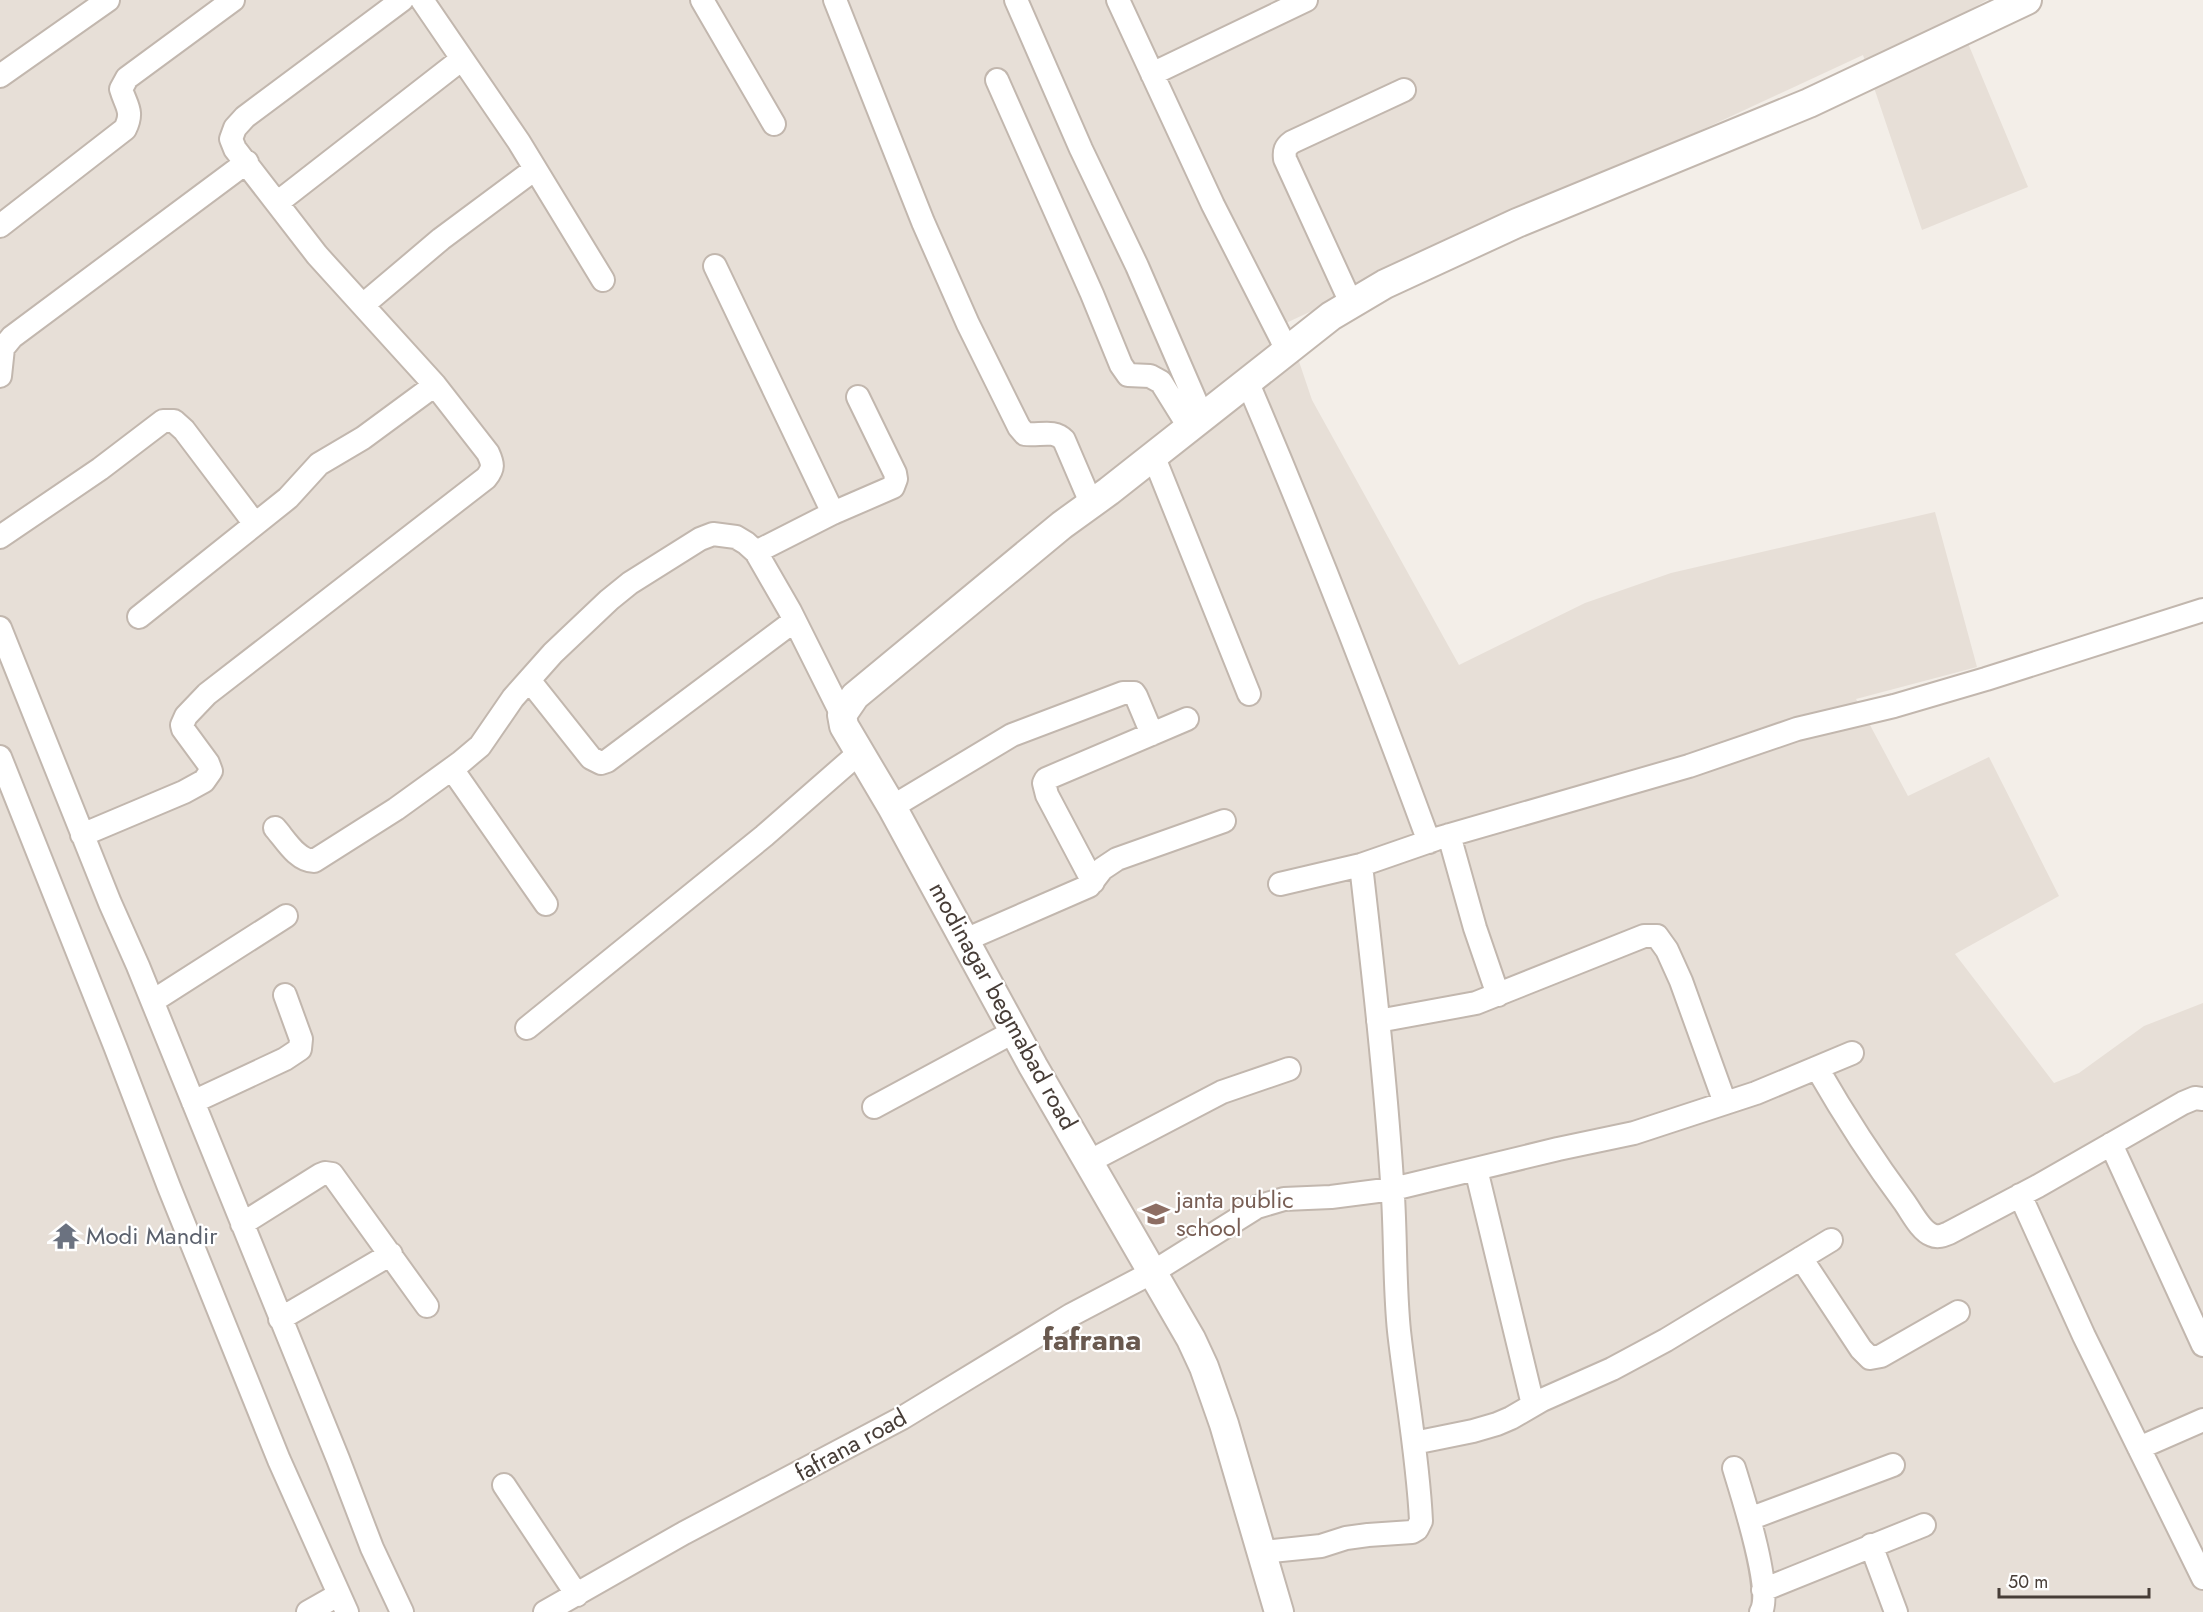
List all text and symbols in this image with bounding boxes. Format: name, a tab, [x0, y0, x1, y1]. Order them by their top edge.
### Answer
street label: modinagar begmabad road	[921, 875, 1086, 1136]
place label: janta public school	[1174, 1182, 1294, 1245]
school or university icon: janta public school	[1141, 1199, 1171, 1229]
place label: Modi Mandir	[86, 1218, 218, 1253]
temple icon: Modi Mandir	[51, 1221, 81, 1251]
district label: fafrana	[1043, 1318, 1141, 1361]
street label: fafrana road	[789, 1400, 913, 1490]
scale bar	[1999, 1561, 2149, 1599]
text: 50 m	[2008, 1569, 2048, 1595]

